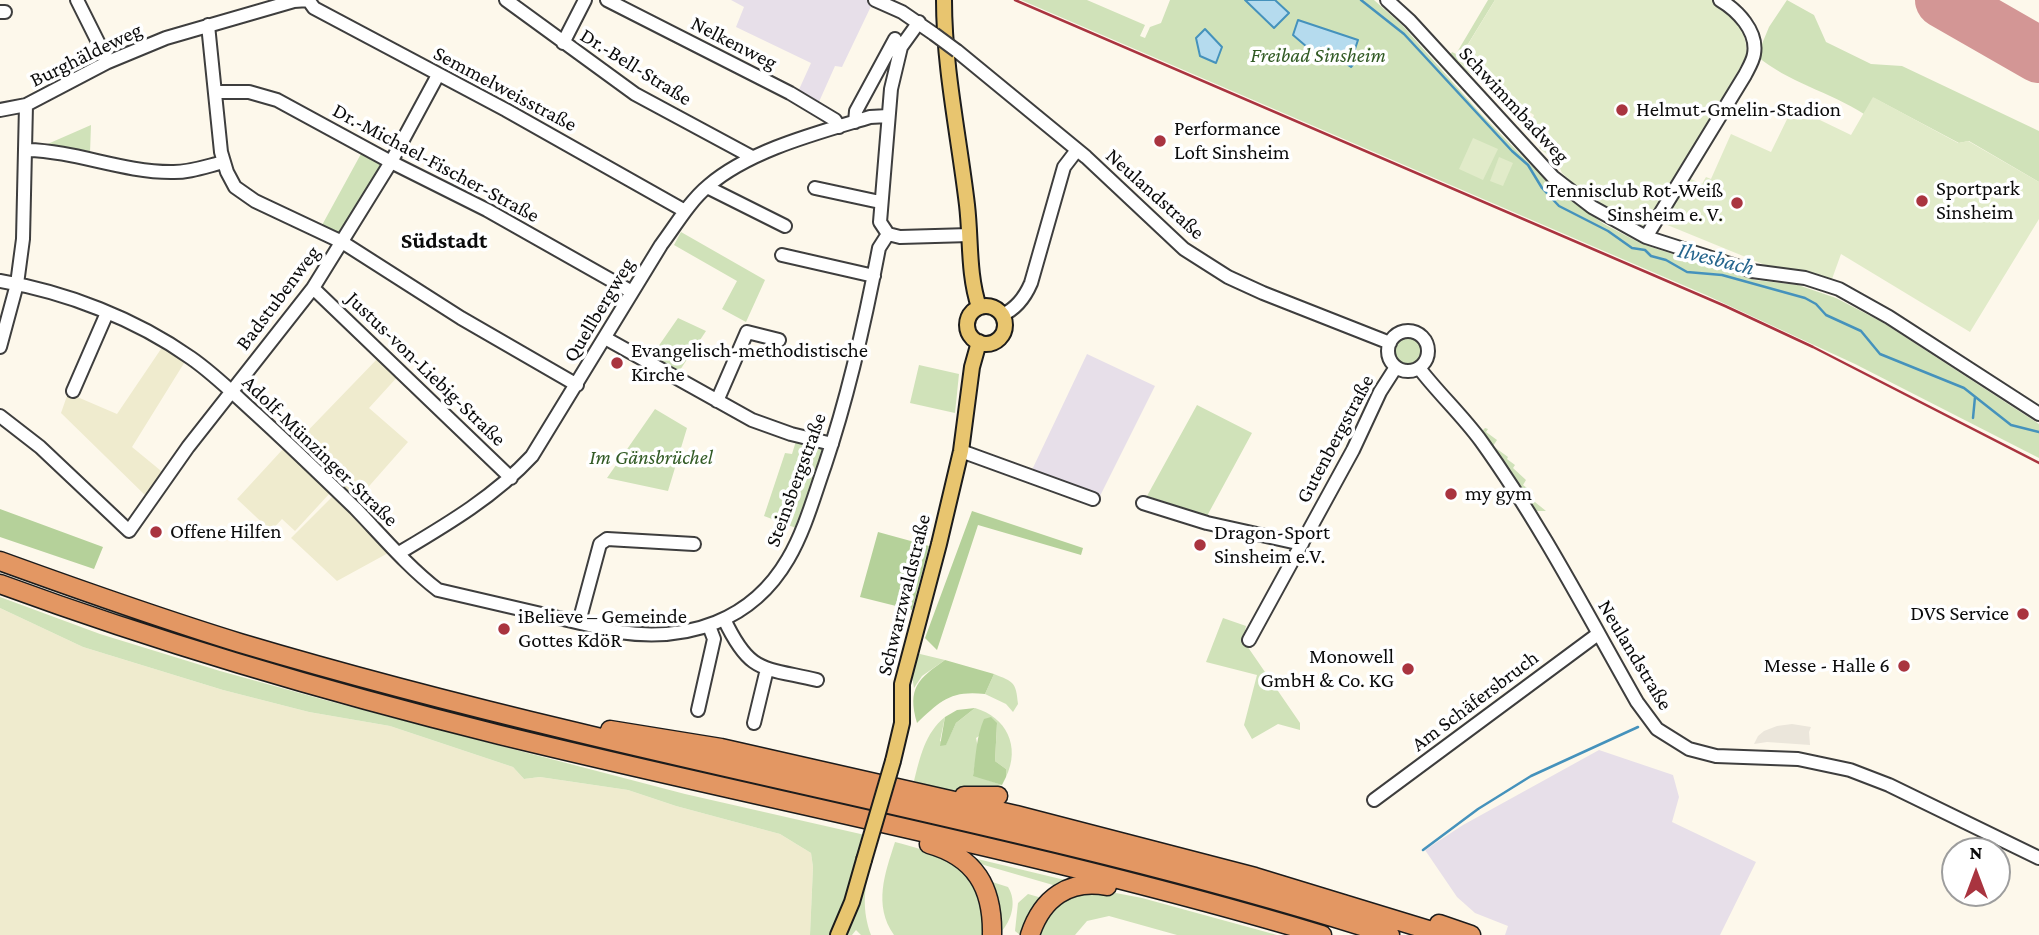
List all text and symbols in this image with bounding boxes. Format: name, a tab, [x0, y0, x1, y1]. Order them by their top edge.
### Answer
street label: Nelkenweg	[687, 11, 781, 75]
street label: Burghäldeweg	[26, 17, 146, 93]
street label: Dr.-Bell-Straße	[576, 23, 696, 111]
street label: Semmelweisstraße	[429, 41, 581, 137]
street label: Schwimmbadweg	[1453, 41, 1575, 169]
park label: Freibad Sinsheim	[1250, 43, 1386, 69]
place label: Helmut-Gmelin-Stadion	[1636, 97, 1841, 123]
street label: Dr.-Michael-Fischer-Straße	[328, 98, 544, 228]
marker: Helmut-Gmelin-Stadion	[1614, 102, 1630, 118]
place label: Performance Loft Sinsheim	[1174, 116, 1290, 166]
marker: Performance Loft Sinsheim	[1152, 133, 1168, 149]
street label: Neulandstraße	[1100, 143, 1210, 245]
place label: Sportpark Sinsheim	[1936, 176, 2020, 226]
place label: Tennisclub Rot-Weiß Sinsheim e. V.	[1546, 178, 1723, 228]
marker: Sportpark Sinsheim	[1914, 193, 1930, 209]
marker: Tennisclub Rot-Weiß Sinsheim e. V.	[1729, 195, 1745, 211]
district label: Südstadt	[401, 227, 487, 255]
water label: Ilvesbach	[1675, 236, 1757, 282]
street label: Badstubenweg	[230, 241, 326, 355]
street label: Quellbergweg	[558, 253, 640, 367]
street label: Justus-von-Liebig-Straße	[341, 286, 511, 452]
place label: Evangelisch-methodistische Kirche	[631, 338, 868, 388]
marker: Evangelisch-methodistische Kirche	[609, 355, 625, 371]
street label: Adolf-Münzinger-Straße	[237, 370, 403, 532]
street label: Gutenbergstraße	[1291, 370, 1379, 508]
street label: Steinsbergstraße	[760, 410, 832, 550]
park label: Im Gänsbrüchel	[589, 445, 713, 471]
place label: my gym	[1465, 481, 1532, 507]
marker: my gym	[1443, 486, 1459, 502]
street label: Schwarzwaldstraße	[872, 512, 936, 678]
place label: Offene Hilfen	[170, 519, 281, 545]
place label: Dragon-Sport Sinsheim e.V.	[1214, 520, 1330, 570]
marker: Offene Hilfen	[148, 524, 164, 540]
marker: Dragon-Sport Sinsheim e.V.	[1192, 537, 1208, 553]
street label: Neulandstraße	[1592, 595, 1678, 715]
place label: DVS Service	[1910, 601, 2009, 627]
place label: iBelieve – Gemeinde Gottes KdöR	[518, 604, 687, 654]
marker: DVS Service	[2015, 606, 2031, 622]
marker: iBelieve – Gemeinde Gottes KdöR	[496, 621, 512, 637]
place label: Monowell GmbH & Co. KG	[1260, 644, 1394, 694]
street label: Am Schäfersbruch	[1407, 645, 1543, 757]
place label: Messe - Halle 6	[1764, 653, 1890, 679]
marker: Messe - Halle 6	[1896, 658, 1912, 674]
marker: Monowell GmbH & Co. KG	[1400, 661, 1416, 677]
north arrow	[1941, 837, 2011, 907]
text: N	[1970, 842, 1982, 863]

